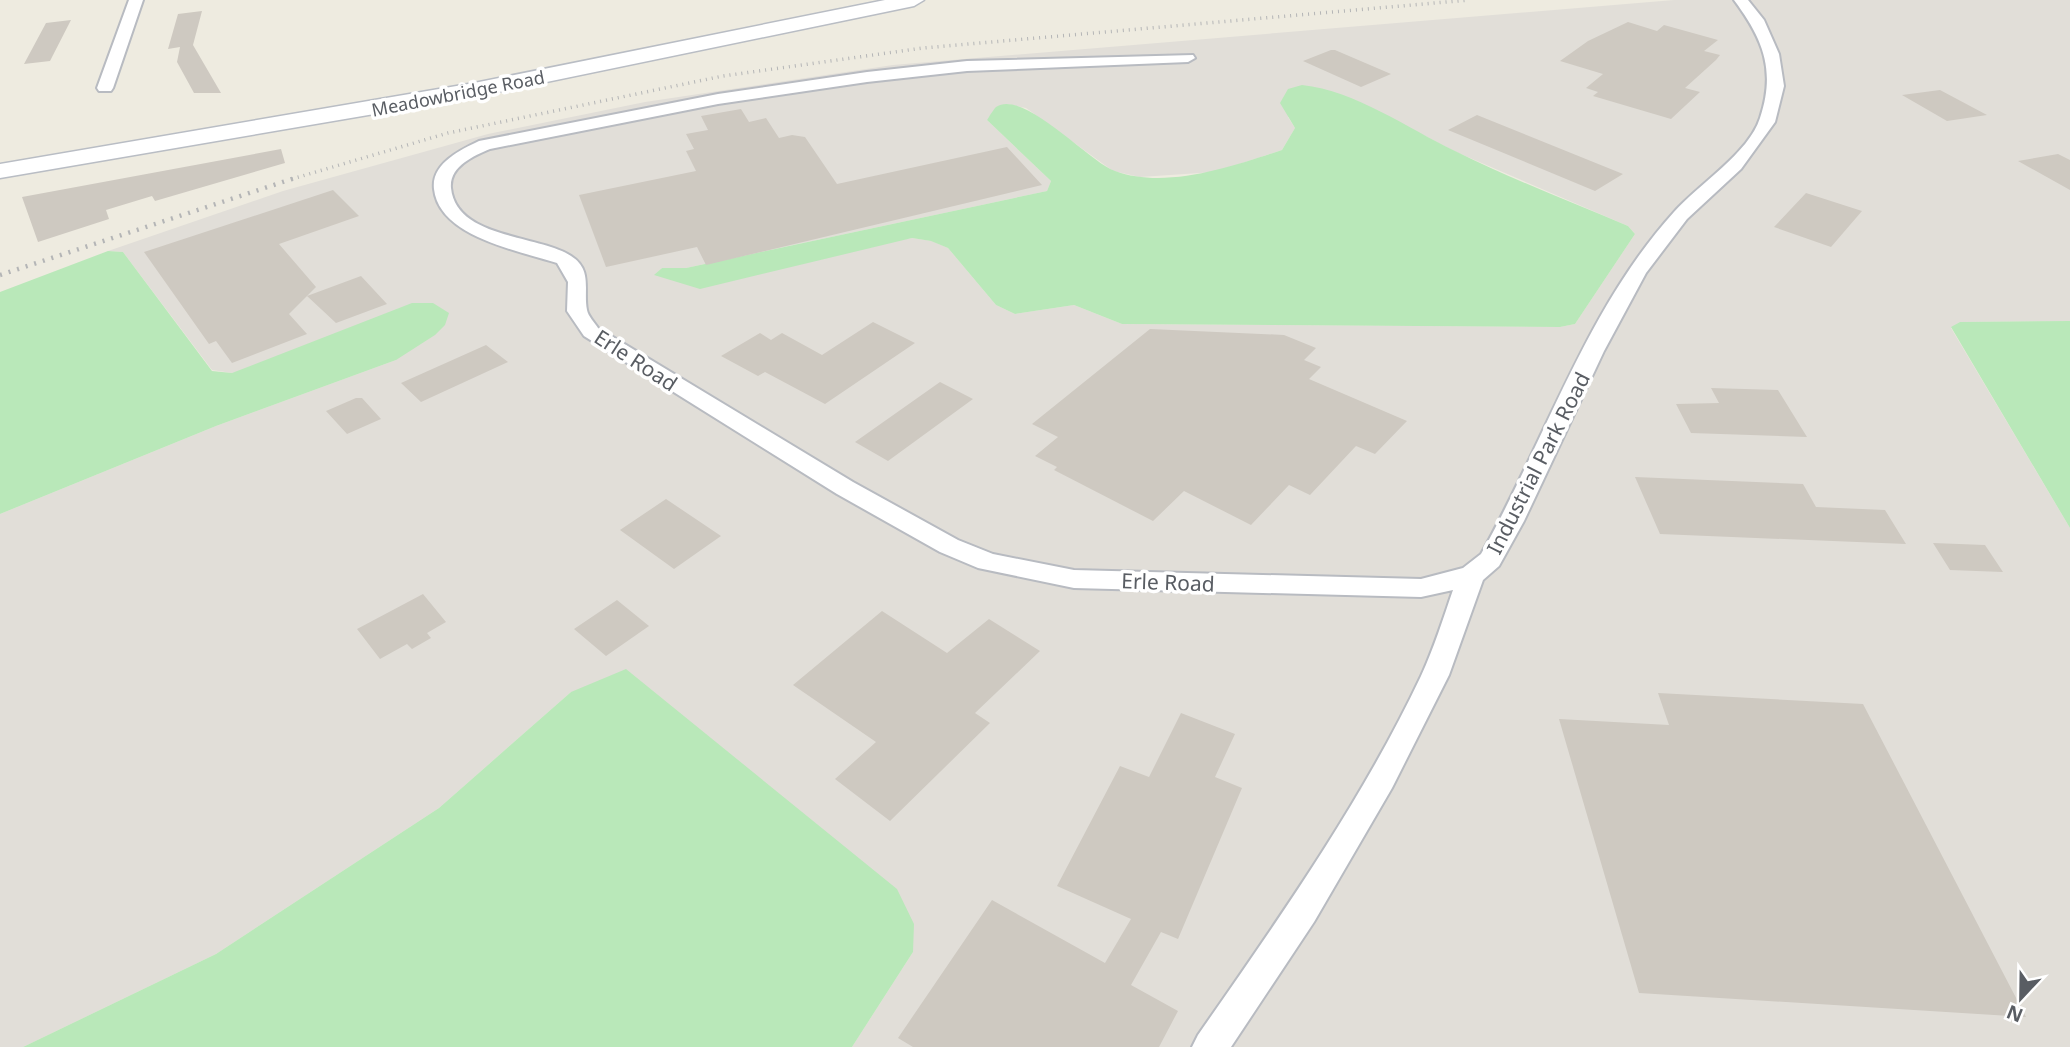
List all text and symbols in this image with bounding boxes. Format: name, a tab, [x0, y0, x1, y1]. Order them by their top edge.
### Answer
street label: Meadowbridge Road	[369, 64, 547, 122]
street label: Erle Road	[589, 323, 683, 397]
street label: Industrial Park Road	[1480, 367, 1596, 559]
street label: Erle Road	[1121, 566, 1215, 598]
north arrow	[1986, 963, 2056, 1033]
text: N	[2003, 999, 2027, 1029]

